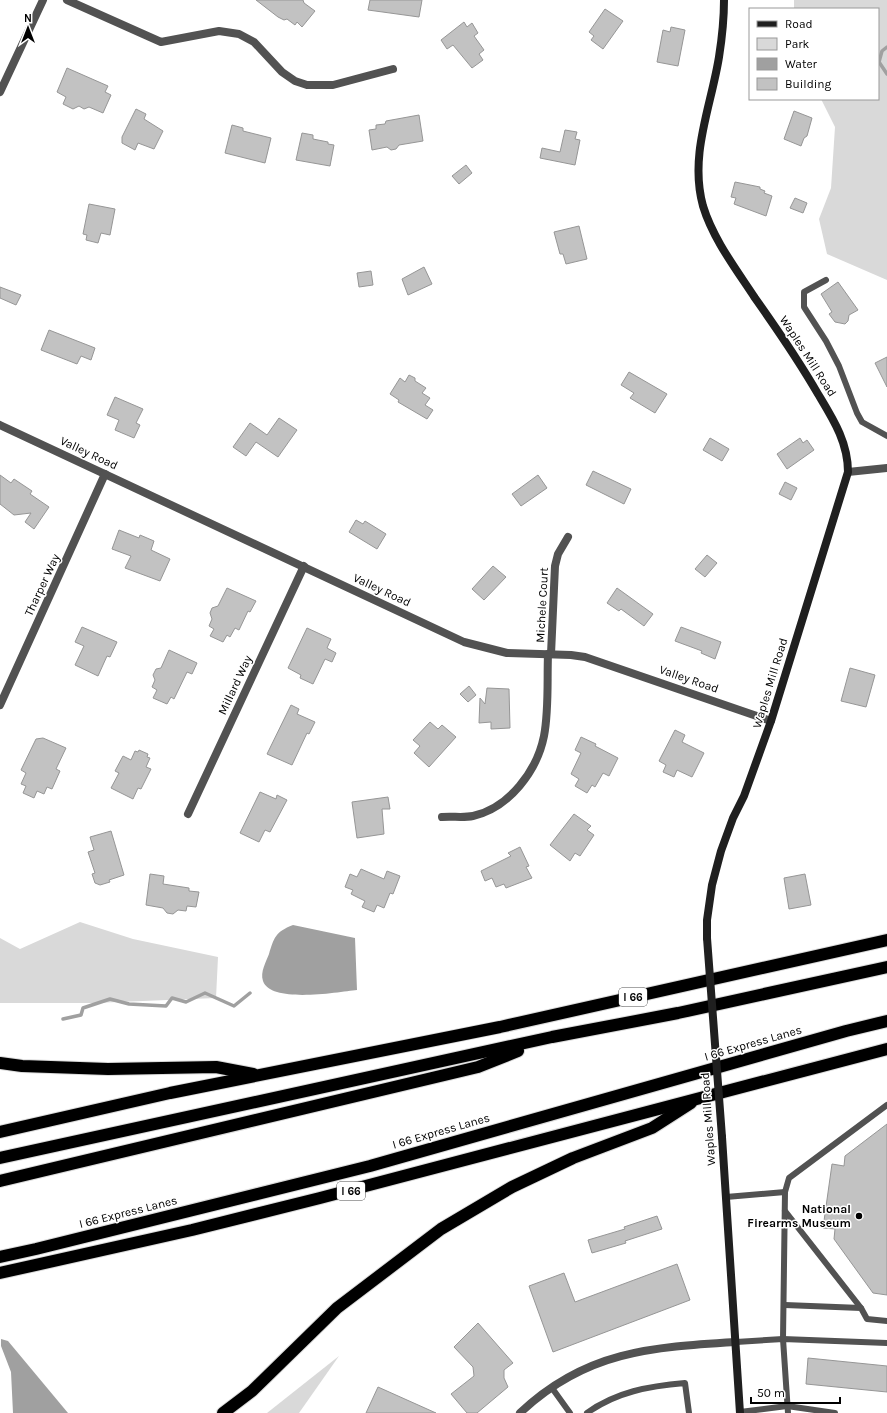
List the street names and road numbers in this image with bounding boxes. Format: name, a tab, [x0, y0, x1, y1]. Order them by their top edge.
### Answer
street label: Waples Mill Road	[777, 313, 839, 399]
street label: Valley Road	[58, 434, 120, 472]
street label: Tharper Way	[21, 551, 63, 618]
street label: Michele Court	[533, 566, 551, 643]
street label: Valley Road	[351, 571, 413, 609]
street label: Waples Mill Road	[750, 636, 790, 730]
street label: Millard Way	[215, 653, 255, 717]
street label: Valley Road	[657, 662, 721, 696]
road number: I 66	[619, 988, 647, 1006]
street label: I 66 Express Lanes	[703, 1022, 803, 1064]
street label: Waples Mill Road	[698, 1072, 718, 1166]
street label: I 66 Express Lanes	[391, 1110, 491, 1152]
road number: I 66	[337, 1182, 365, 1200]
street label: I 66 Express Lanes	[78, 1193, 178, 1231]

